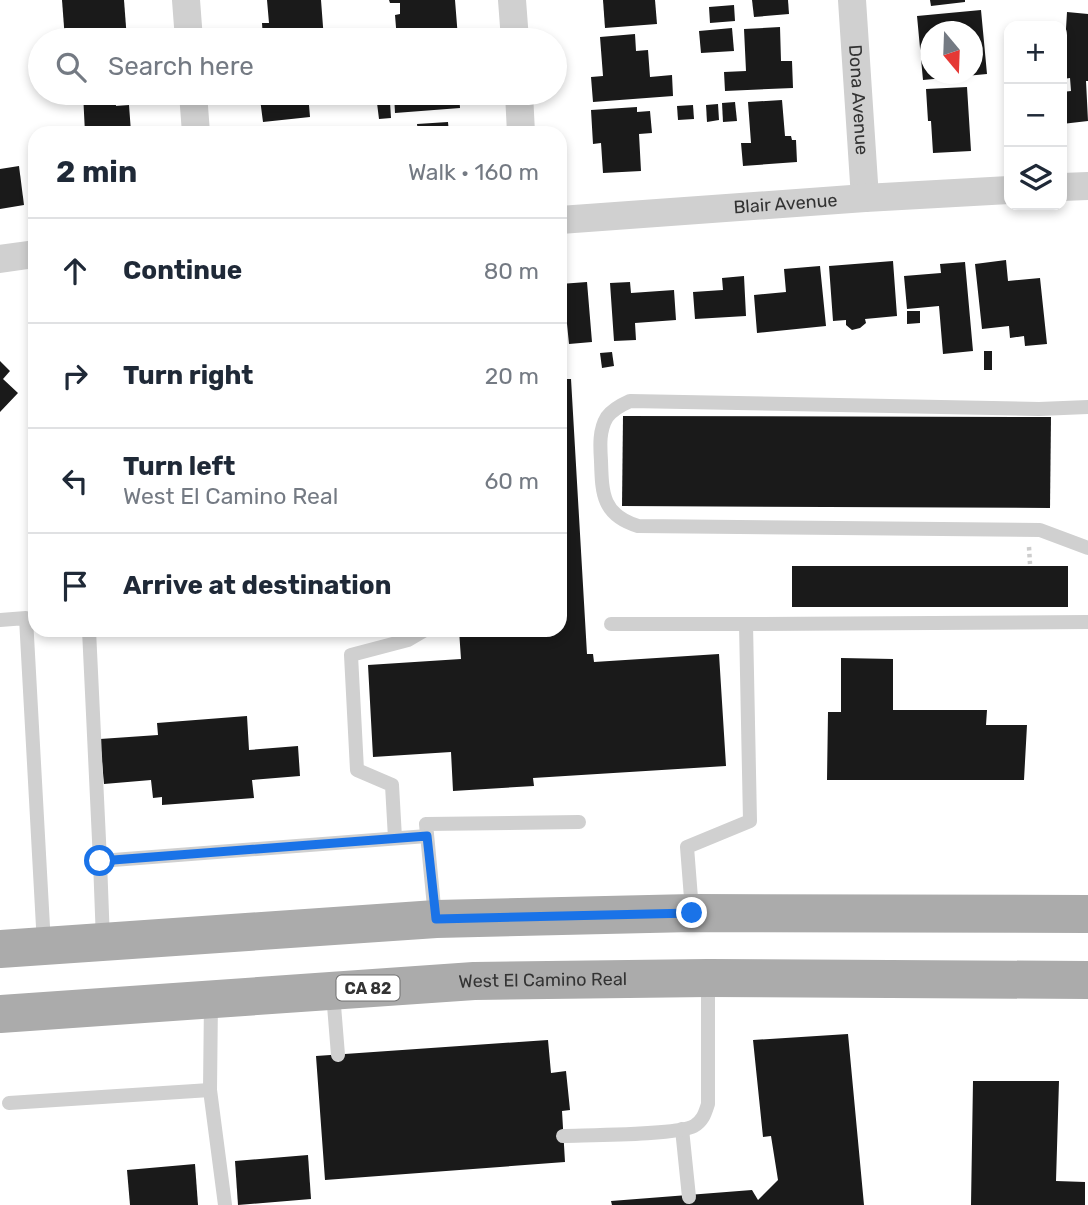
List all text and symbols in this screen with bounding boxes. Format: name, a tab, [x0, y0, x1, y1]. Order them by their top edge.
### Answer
north arrow	[920, 21, 983, 84]
map controls	[1004, 21, 1067, 210]
button: +	[1004, 21, 1067, 84]
search box	[28, 28, 567, 105]
street label: Dona Avenue	[844, 44, 873, 156]
icon: search	[52, 48, 90, 86]
text: Search here	[108, 51, 254, 82]
button: −	[1004, 84, 1067, 147]
button: layers	[1004, 147, 1067, 210]
text: 2 min	[56, 154, 137, 190]
text: Walk · 160 m	[408, 158, 539, 186]
street label: Blair Avenue	[733, 189, 838, 218]
icon: ahead	[56, 252, 94, 290]
text: Continue	[123, 255, 242, 286]
text: 80 m	[484, 257, 539, 285]
icon: right	[56, 357, 94, 395]
text: Turn right	[123, 360, 253, 391]
text: 20 m	[485, 362, 539, 390]
text: Turn left	[123, 451, 235, 482]
icon: left	[56, 462, 94, 500]
text: 60 m	[484, 467, 539, 495]
text: West El Camino Real	[123, 482, 338, 510]
icon: arrive	[56, 567, 94, 605]
text: Arrive at destination	[123, 570, 391, 601]
route start	[84, 845, 115, 876]
route end	[676, 897, 707, 928]
street label: West El Camino Real	[458, 968, 627, 993]
road number: CA 82	[336, 976, 400, 1000]

